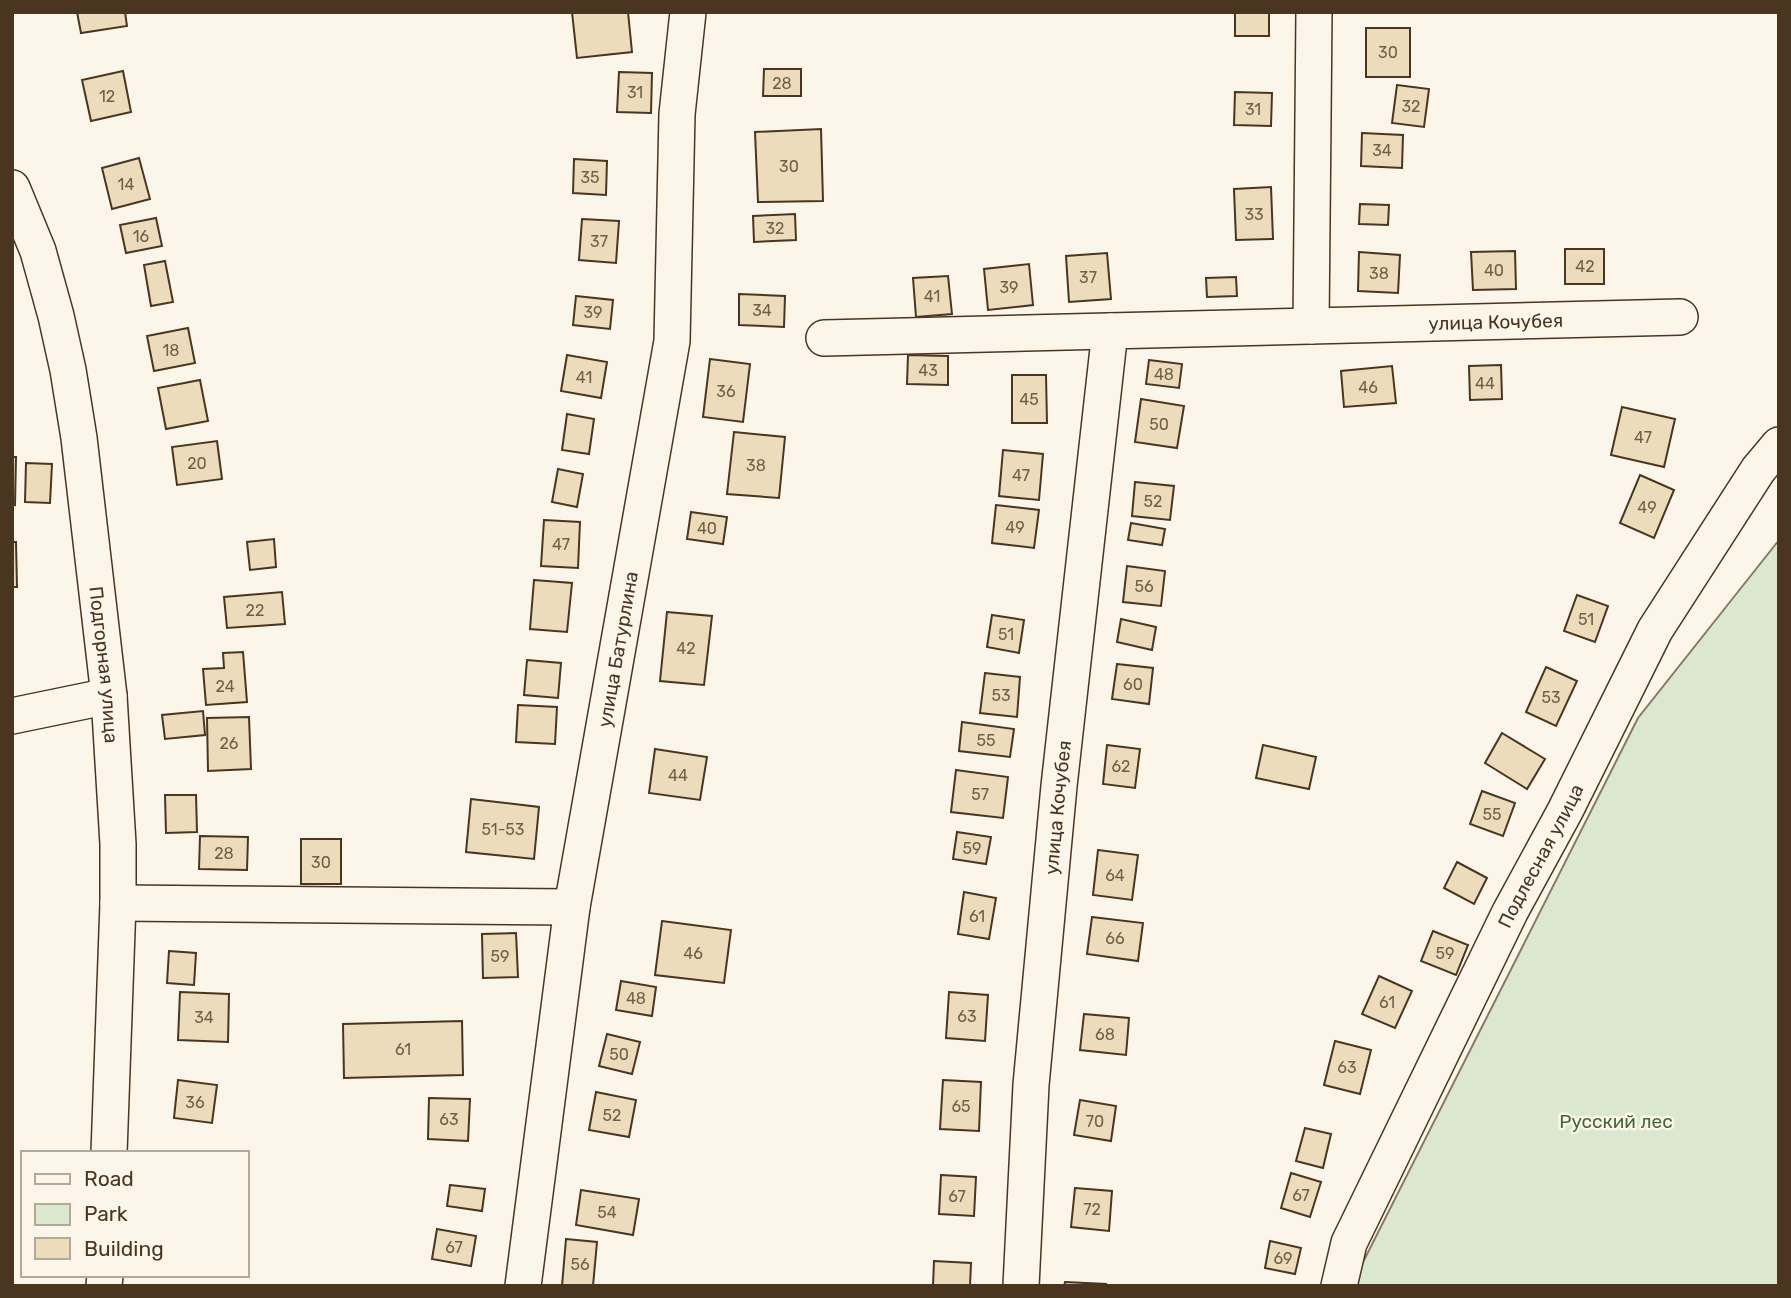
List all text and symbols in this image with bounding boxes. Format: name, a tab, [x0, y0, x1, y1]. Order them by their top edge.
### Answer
house number: 30	[1378, 43, 1398, 62]
house number: 28	[772, 74, 792, 93]
house number: 31	[627, 83, 643, 102]
house number: 12	[99, 87, 115, 106]
house number: 32	[1401, 97, 1421, 116]
house number: 31	[1245, 100, 1261, 119]
house number: 34	[1372, 141, 1392, 160]
house number: 30	[779, 157, 799, 176]
house number: 35	[580, 168, 600, 187]
house number: 14	[118, 175, 134, 194]
house number: 33	[1244, 205, 1264, 224]
house number: 32	[765, 219, 785, 238]
house number: 16	[133, 227, 150, 246]
house number: 37	[590, 232, 608, 251]
house number: 42	[1575, 257, 1595, 276]
house number: 40	[1484, 261, 1504, 280]
house number: 38	[1369, 264, 1389, 283]
house number: 37	[1079, 268, 1097, 287]
house number: 39	[999, 278, 1019, 297]
house number: 41	[924, 287, 940, 306]
house number: 34	[752, 301, 772, 320]
house number: 39	[583, 303, 603, 322]
street label: улица Кочубея	[1428, 308, 1563, 335]
house number: 18	[162, 341, 180, 360]
house number: 43	[918, 361, 938, 380]
house number: 48	[1154, 365, 1174, 384]
house number: 41	[576, 368, 592, 387]
house number: 44	[1475, 374, 1495, 393]
house number: 46	[1358, 378, 1378, 397]
house number: 36	[716, 382, 736, 401]
house number: 45	[1019, 390, 1039, 409]
house number: 50	[1149, 415, 1169, 434]
house number: 47	[1634, 428, 1652, 447]
house number: 20	[187, 454, 207, 473]
house number: 38	[746, 456, 766, 475]
house number: 47	[1012, 466, 1030, 485]
house number: 52	[1144, 492, 1162, 511]
house number: 49	[1637, 498, 1657, 517]
house number: 49	[1005, 518, 1025, 537]
house number: 40	[697, 519, 717, 538]
house number: 47	[552, 535, 570, 554]
street label: улица Батурлина	[592, 569, 643, 729]
house number: 56	[1134, 577, 1154, 596]
street label: Подгорная улица	[85, 585, 123, 744]
house number: 22	[246, 601, 264, 620]
house number: 51	[1578, 610, 1594, 629]
house number: 51	[998, 625, 1014, 644]
house number: 42	[676, 639, 696, 658]
house number: 60	[1123, 675, 1143, 694]
house number: 24	[215, 677, 235, 696]
house number: 53	[991, 686, 1011, 705]
house number: 53	[1541, 688, 1561, 707]
house number: 55	[976, 731, 996, 750]
house number: 26	[219, 734, 239, 753]
street label: улица Кочубея	[1039, 739, 1076, 876]
house number: 62	[1111, 757, 1131, 776]
house number: 44	[668, 766, 688, 785]
street label: Подлесная улица	[1493, 780, 1588, 932]
house number: 57	[971, 785, 989, 804]
house number: 55	[1482, 805, 1502, 824]
house number: 51-53	[482, 820, 524, 839]
house number: 59	[963, 839, 982, 858]
house number: 28	[214, 844, 234, 863]
house number: 30	[311, 853, 331, 872]
house number: 64	[1105, 866, 1125, 885]
house number: 61	[969, 907, 985, 926]
house number: 66	[1105, 929, 1125, 948]
house number: 46	[683, 944, 703, 963]
house number: 59	[1436, 944, 1455, 963]
house number: 59	[491, 947, 510, 966]
house number: 48	[626, 989, 646, 1008]
house number: 61	[1379, 993, 1395, 1012]
house number: 63	[957, 1007, 977, 1026]
house number: 34	[194, 1008, 214, 1027]
house number: 68	[1095, 1025, 1115, 1044]
house number: 61	[395, 1040, 411, 1059]
house number: 50	[609, 1045, 629, 1064]
house number: 63	[1337, 1058, 1357, 1077]
house number: 36	[185, 1093, 205, 1112]
house number: 65	[951, 1097, 971, 1116]
house number: 52	[603, 1106, 621, 1125]
house number: 63	[439, 1110, 459, 1129]
park label: Русский лес	[1559, 1110, 1673, 1133]
house number: 70	[1086, 1112, 1104, 1131]
legend	[21, 1151, 248, 1277]
text: Road	[84, 1166, 134, 1191]
house number: 67	[1292, 1186, 1310, 1205]
house number: 67	[948, 1187, 966, 1206]
house number: 72	[1083, 1200, 1101, 1219]
text: Park	[84, 1201, 128, 1226]
house number: 54	[597, 1203, 617, 1222]
text: Building	[84, 1236, 164, 1261]
house number: 67	[445, 1238, 463, 1257]
house number: 69	[1273, 1249, 1293, 1268]
house number: 56	[570, 1255, 590, 1274]

